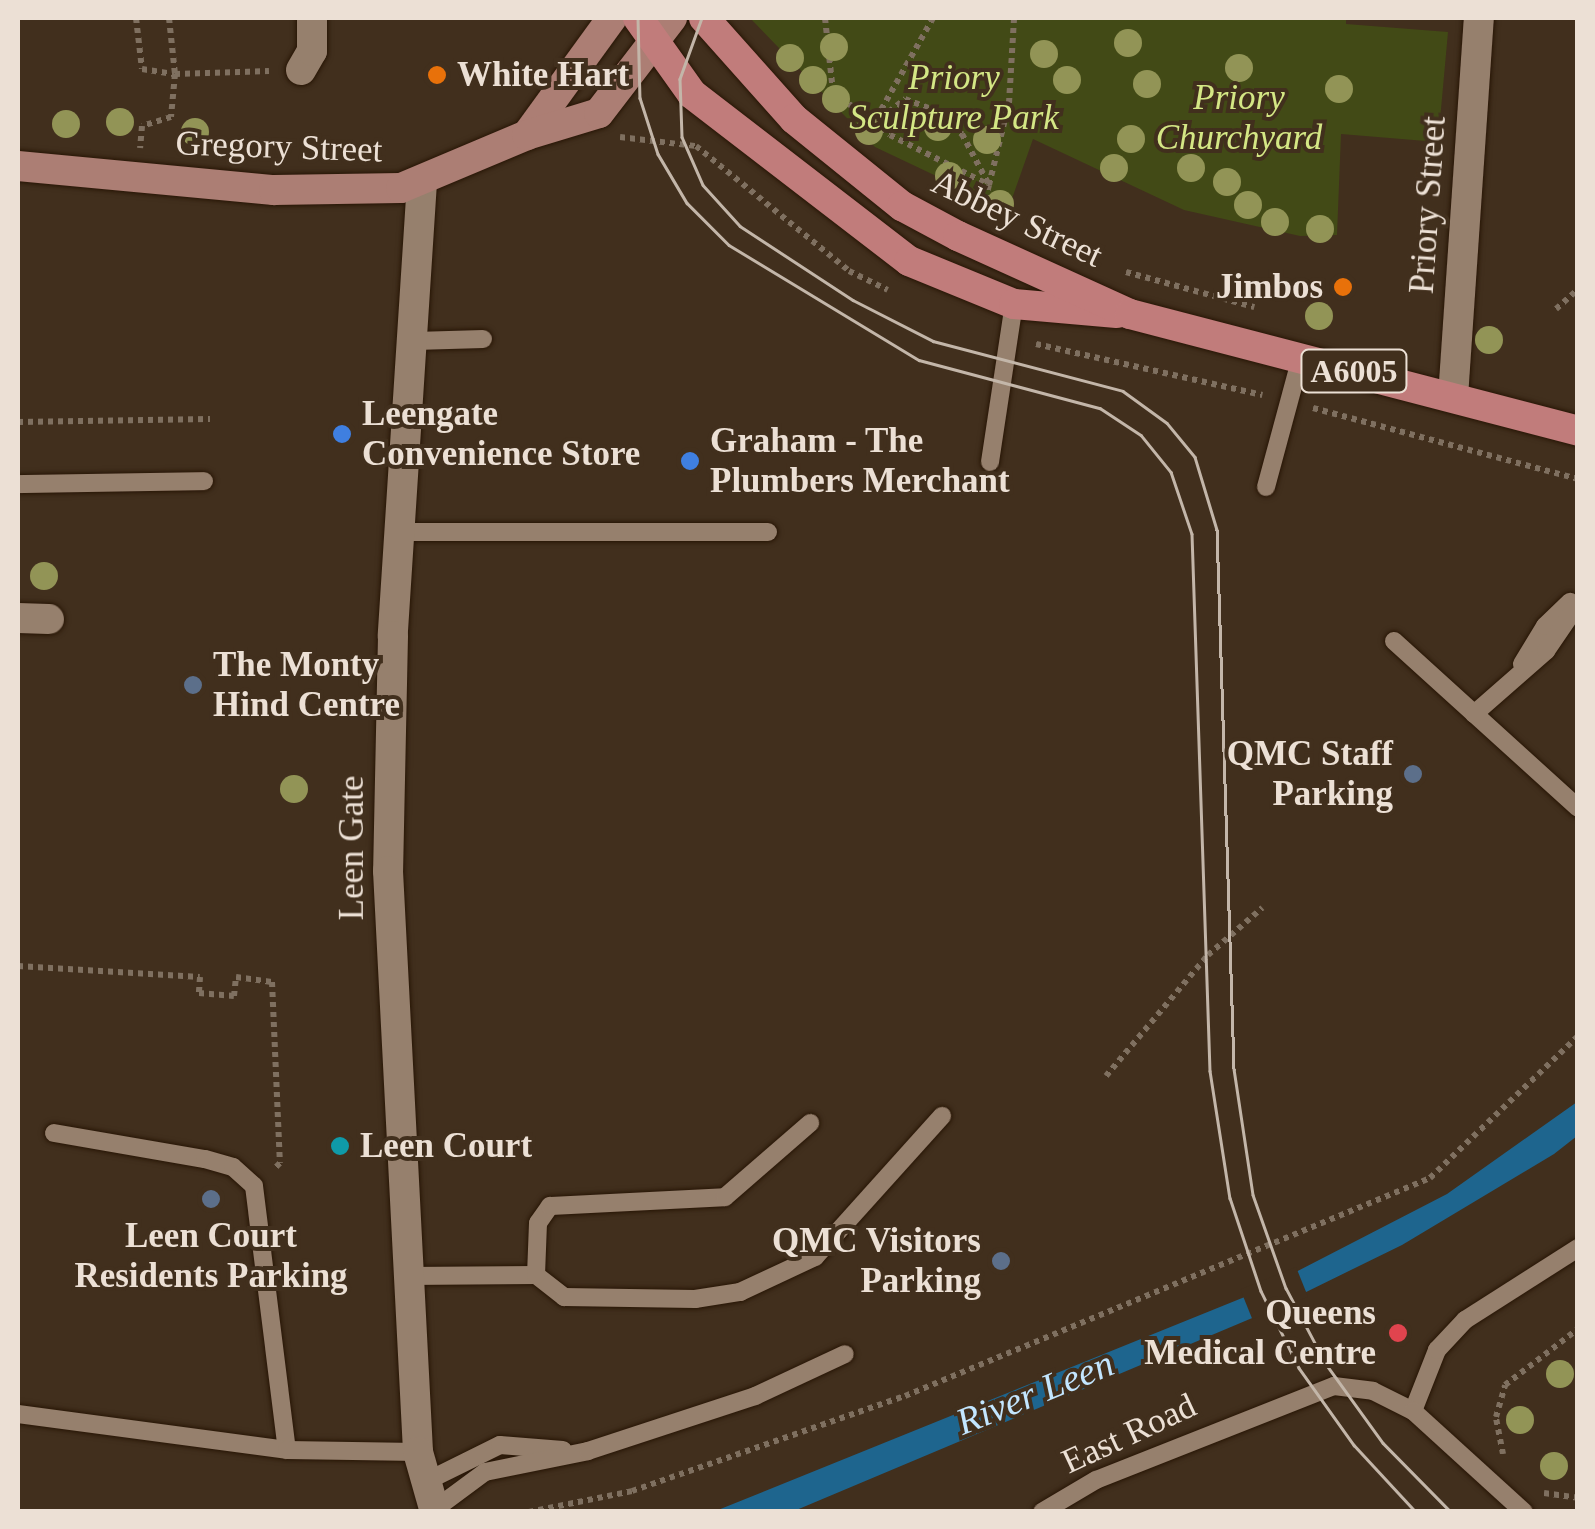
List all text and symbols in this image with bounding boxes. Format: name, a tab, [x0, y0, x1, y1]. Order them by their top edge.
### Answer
place label: White Hart	[457, 54, 629, 96]
park label: Priory Sculpture Park	[849, 57, 1059, 139]
marker: White Hart	[426, 64, 448, 86]
park label: Priory Churchyard	[1156, 77, 1322, 159]
street label: Priory Street	[1401, 115, 1455, 295]
street label: Gregory Street	[175, 122, 383, 172]
street label: Abbey Street	[925, 161, 1109, 277]
place label: Jimbos	[1216, 266, 1323, 308]
marker: Jimbos	[1332, 276, 1354, 298]
road number: A6005	[1299, 344, 1409, 398]
place label: Leengate Convenience Store	[362, 393, 640, 475]
place label: Graham - The Plumbers Merchant	[710, 420, 1010, 502]
marker: Leengate Convenience Store	[331, 423, 353, 445]
marker: Graham - The Plumbers Merchant	[679, 450, 701, 472]
place label: The Monty Hind Centre	[213, 644, 400, 726]
marker: The Monty Hind Centre	[182, 674, 204, 696]
place label: QMC Staff Parking	[1227, 733, 1393, 815]
marker: QMC Staff Parking	[1402, 763, 1424, 785]
street label: Leen Gate	[331, 776, 373, 920]
place label: Leen Court	[360, 1125, 532, 1167]
marker: Leen Court	[329, 1135, 351, 1157]
marker: Leen Court Residents Parking	[200, 1188, 222, 1210]
place label: Leen Court Residents Parking	[74, 1215, 348, 1297]
place label: QMC Visitors Parking	[771, 1220, 981, 1302]
marker: QMC Visitors Parking	[990, 1250, 1012, 1272]
place label: Queens Medical Centre	[1144, 1292, 1376, 1374]
marker: Queens Medical Centre	[1385, 1320, 1411, 1346]
water label: River Leen	[950, 1341, 1120, 1445]
street label: East Road	[1055, 1385, 1203, 1483]

